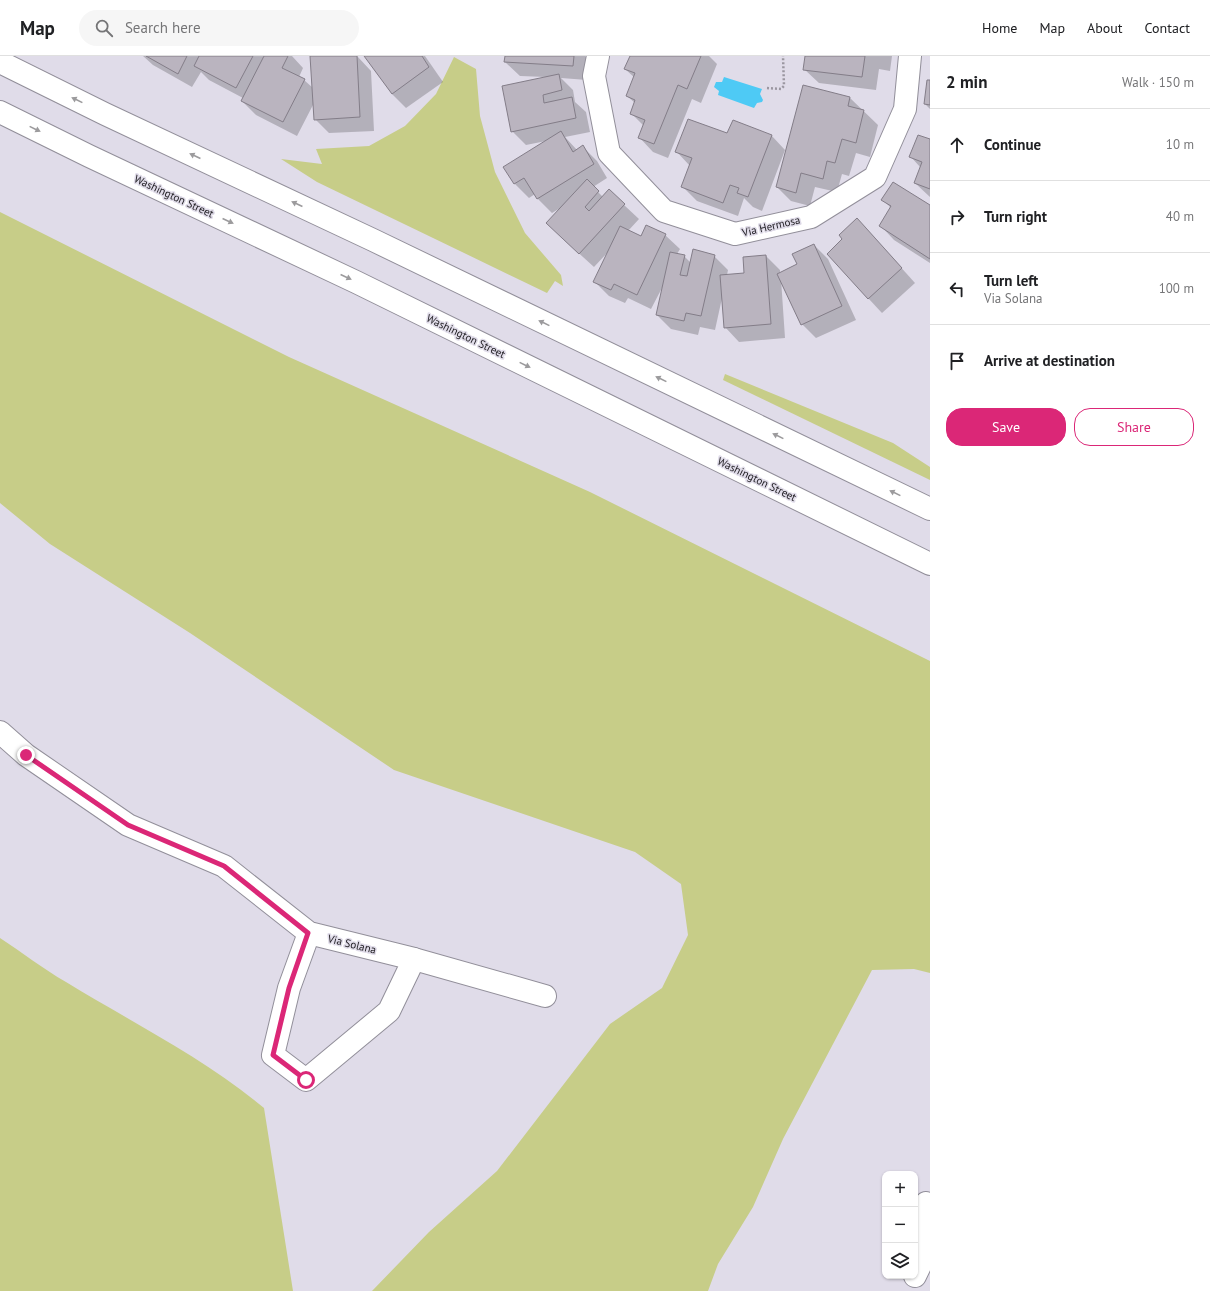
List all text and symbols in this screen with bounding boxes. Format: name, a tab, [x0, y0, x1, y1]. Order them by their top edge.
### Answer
search box	[79, 10, 359, 46]
text: Map	[20, 16, 55, 40]
icon: search	[93, 17, 115, 39]
text: Search here	[125, 18, 201, 37]
text: Home	[982, 19, 1017, 37]
text: Map	[1039, 19, 1065, 37]
text: About	[1087, 19, 1123, 37]
text: Contact	[1145, 19, 1190, 37]
text: 2 min	[946, 71, 987, 93]
text: Walk · 150 m	[1122, 74, 1194, 91]
one-way arrow	[72, 97, 83, 103]
one-way arrow	[29, 126, 41, 132]
icon: ahead	[946, 134, 968, 156]
text: Continue	[984, 135, 1041, 154]
text: 10 m	[1166, 136, 1194, 153]
one-way arrow	[189, 153, 200, 159]
street label: Washington Street	[132, 171, 216, 221]
one-way arrow	[291, 201, 302, 207]
icon: right	[946, 206, 968, 228]
text: Turn right	[984, 207, 1047, 226]
text: 40 m	[1166, 208, 1194, 225]
street label: Via Hermosa	[740, 213, 801, 240]
one-way arrow	[223, 218, 234, 224]
text: Turn left	[984, 271, 1038, 290]
one-way arrow	[340, 274, 351, 280]
icon: left	[946, 278, 968, 300]
text: 100 m	[1159, 280, 1194, 297]
text: Via Solana	[984, 290, 1042, 307]
street label: Washington Street	[424, 311, 508, 361]
one-way arrow	[538, 320, 550, 326]
icon: arrive	[946, 350, 968, 372]
text: Arrive at destination	[984, 351, 1115, 370]
one-way arrow	[520, 362, 531, 368]
one-way arrow	[655, 376, 667, 382]
button: Save	[946, 408, 1066, 446]
button: Share	[1074, 408, 1194, 446]
one-way arrow	[772, 433, 784, 439]
street label: Washington Street	[715, 454, 799, 504]
one-way arrow	[889, 489, 901, 496]
route end	[17, 746, 35, 764]
street label: Via Solana	[325, 931, 378, 957]
route start	[297, 1071, 315, 1089]
map controls	[882, 1171, 918, 1279]
button: +	[882, 1171, 918, 1207]
button: −	[882, 1207, 918, 1243]
button: layers	[882, 1243, 918, 1279]

